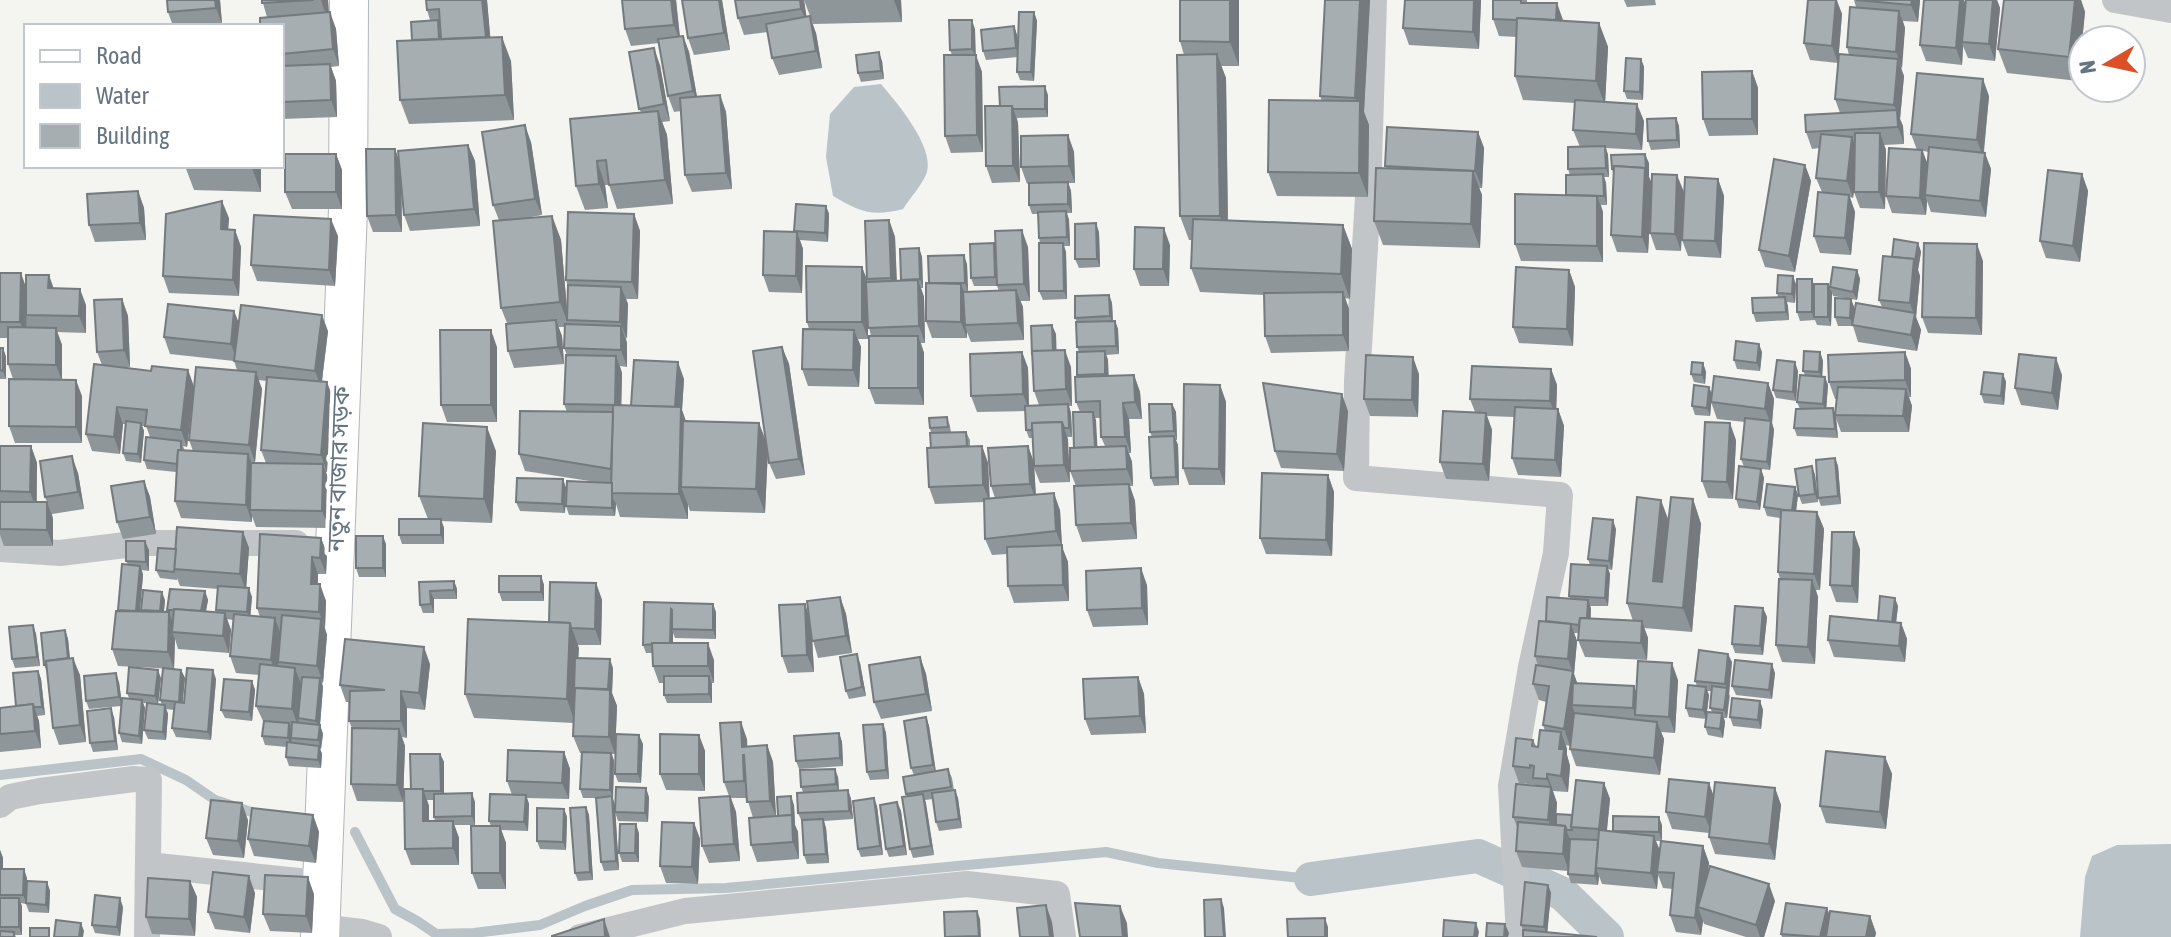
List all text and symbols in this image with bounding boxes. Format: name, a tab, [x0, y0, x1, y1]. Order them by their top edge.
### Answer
legend	[24, 24, 284, 168]
north arrow	[2067, 24, 2147, 104]
text: Road	[96, 42, 142, 69]
text: N	[2073, 59, 2101, 76]
text: Water	[96, 82, 149, 109]
text: Building	[96, 122, 170, 149]
street label: নতুন বাজার সড়ক	[322, 385, 356, 553]

